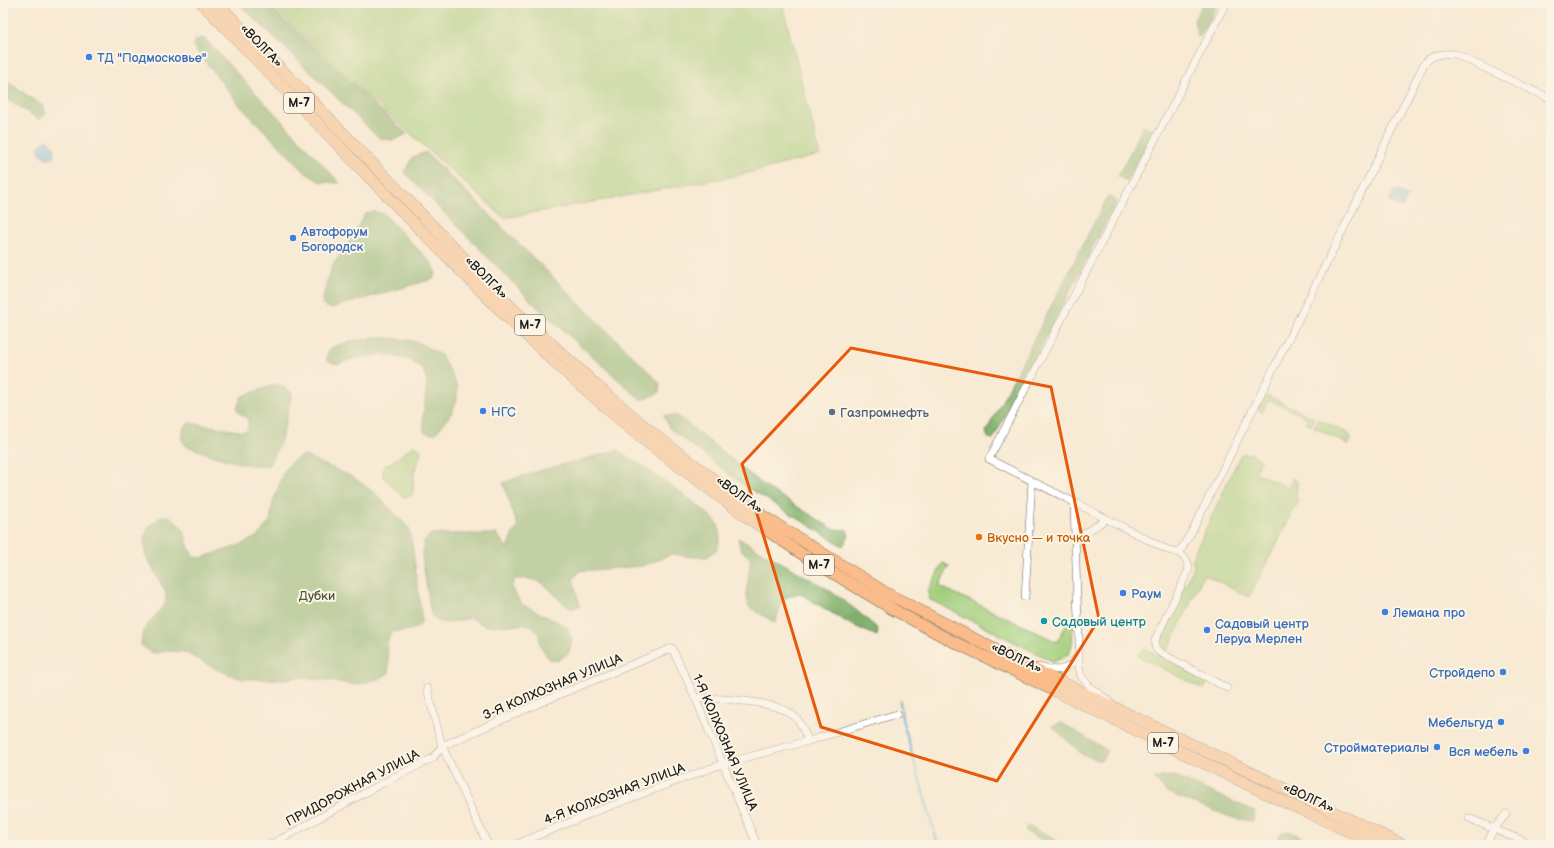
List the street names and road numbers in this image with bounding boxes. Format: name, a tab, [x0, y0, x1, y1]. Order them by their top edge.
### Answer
street label: «ВОЛГА»	[236, 20, 286, 71]
road number: М-7	[284, 93, 314, 113]
street label: «ВОЛГА»	[461, 253, 511, 303]
road number: М-7	[515, 315, 545, 335]
street label: «ВОЛГА»	[713, 472, 766, 517]
road number: М-7	[804, 555, 834, 575]
street label: «ВОЛГА»	[988, 639, 1045, 677]
street label: 3-Я КОЛХОЗНАЯ УЛИЦА	[480, 650, 625, 724]
street label: 1-Я КОЛХОЗНАЯ УЛИЦА	[689, 672, 761, 813]
road number: М-7	[1148, 733, 1178, 753]
street label: ПРИДОРОЖНАЯ УЛИЦА	[283, 746, 422, 830]
street label: 4-Я КОЛХОЗНАЯ УЛИЦА	[542, 760, 687, 828]
street label: «ВОЛГА»	[1280, 779, 1337, 817]

